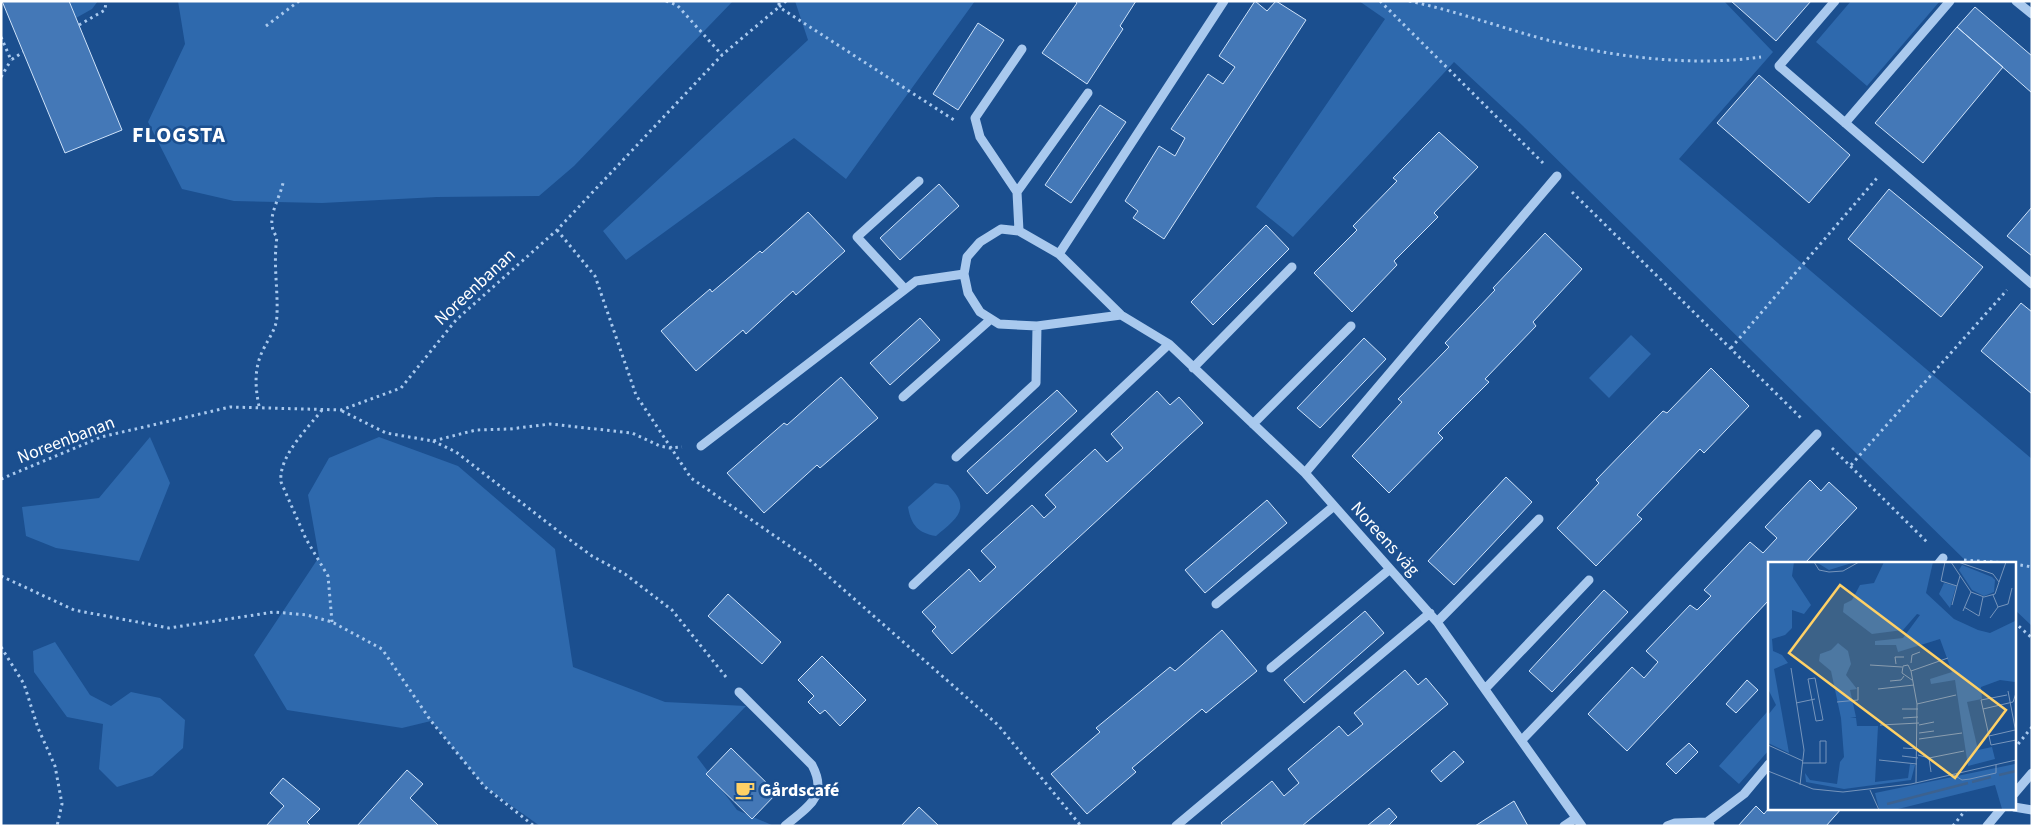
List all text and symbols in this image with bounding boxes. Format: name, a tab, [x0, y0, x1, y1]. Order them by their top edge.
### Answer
district label: FLOGSTA	[132, 119, 226, 151]
street label: Noreenbanan	[429, 243, 521, 331]
street label: Noreenbanan	[14, 410, 118, 470]
street label: Noreens väg	[1345, 496, 1425, 582]
inset map	[1768, 562, 2016, 810]
place label: Gårdscafé	[760, 778, 839, 803]
cafe icon: Gårdscafé	[734, 779, 756, 801]

